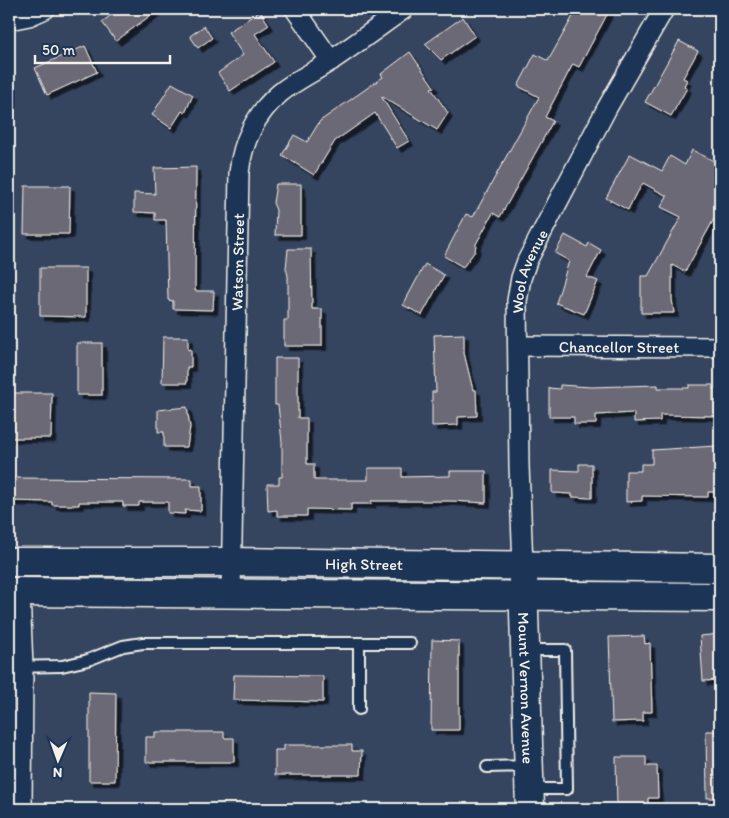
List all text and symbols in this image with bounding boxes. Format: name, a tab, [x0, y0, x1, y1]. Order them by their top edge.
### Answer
scale bar	[35, 32, 170, 64]
text: 50 m	[42, 41, 75, 59]
street label: Watson Street	[227, 213, 248, 311]
street label: Wool Avenue	[507, 226, 552, 313]
street label: Chancellor Street	[559, 337, 679, 356]
street label: High Street	[325, 554, 403, 574]
street label: Mount Vernon Avenue	[515, 612, 538, 764]
north arrow	[32, 736, 82, 786]
text: N	[53, 764, 63, 781]

